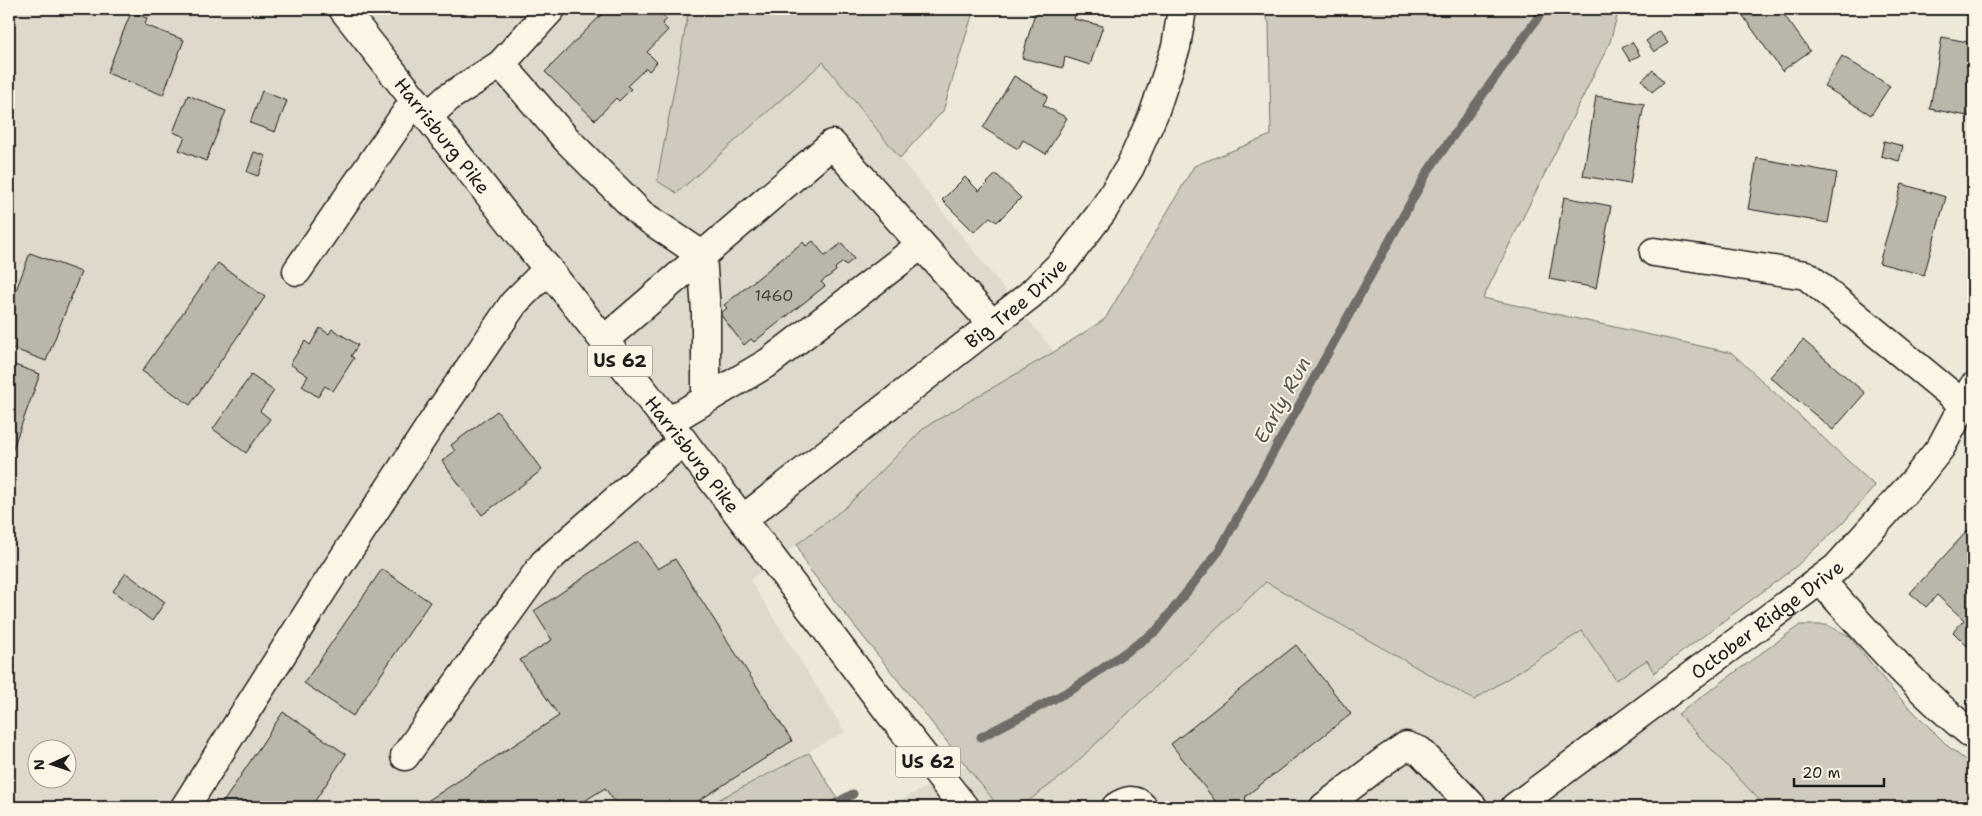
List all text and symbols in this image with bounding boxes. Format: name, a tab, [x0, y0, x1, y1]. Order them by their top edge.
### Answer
street label: Harrisburg Pike	[389, 72, 496, 199]
street label: Big Tree Drive	[960, 253, 1073, 354]
house number: 1460	[755, 285, 793, 306]
road number: US 62	[588, 346, 652, 376]
water label: Early Run	[1248, 352, 1316, 448]
street label: Harrisburg Pike	[639, 391, 745, 518]
street label: October Ridge Drive	[1686, 556, 1850, 685]
north arrow	[28, 738, 78, 788]
road number: US 62	[896, 746, 960, 778]
scale bar	[1794, 756, 1884, 788]
text: N	[30, 759, 48, 771]
text: 20 m	[1802, 763, 1841, 783]

